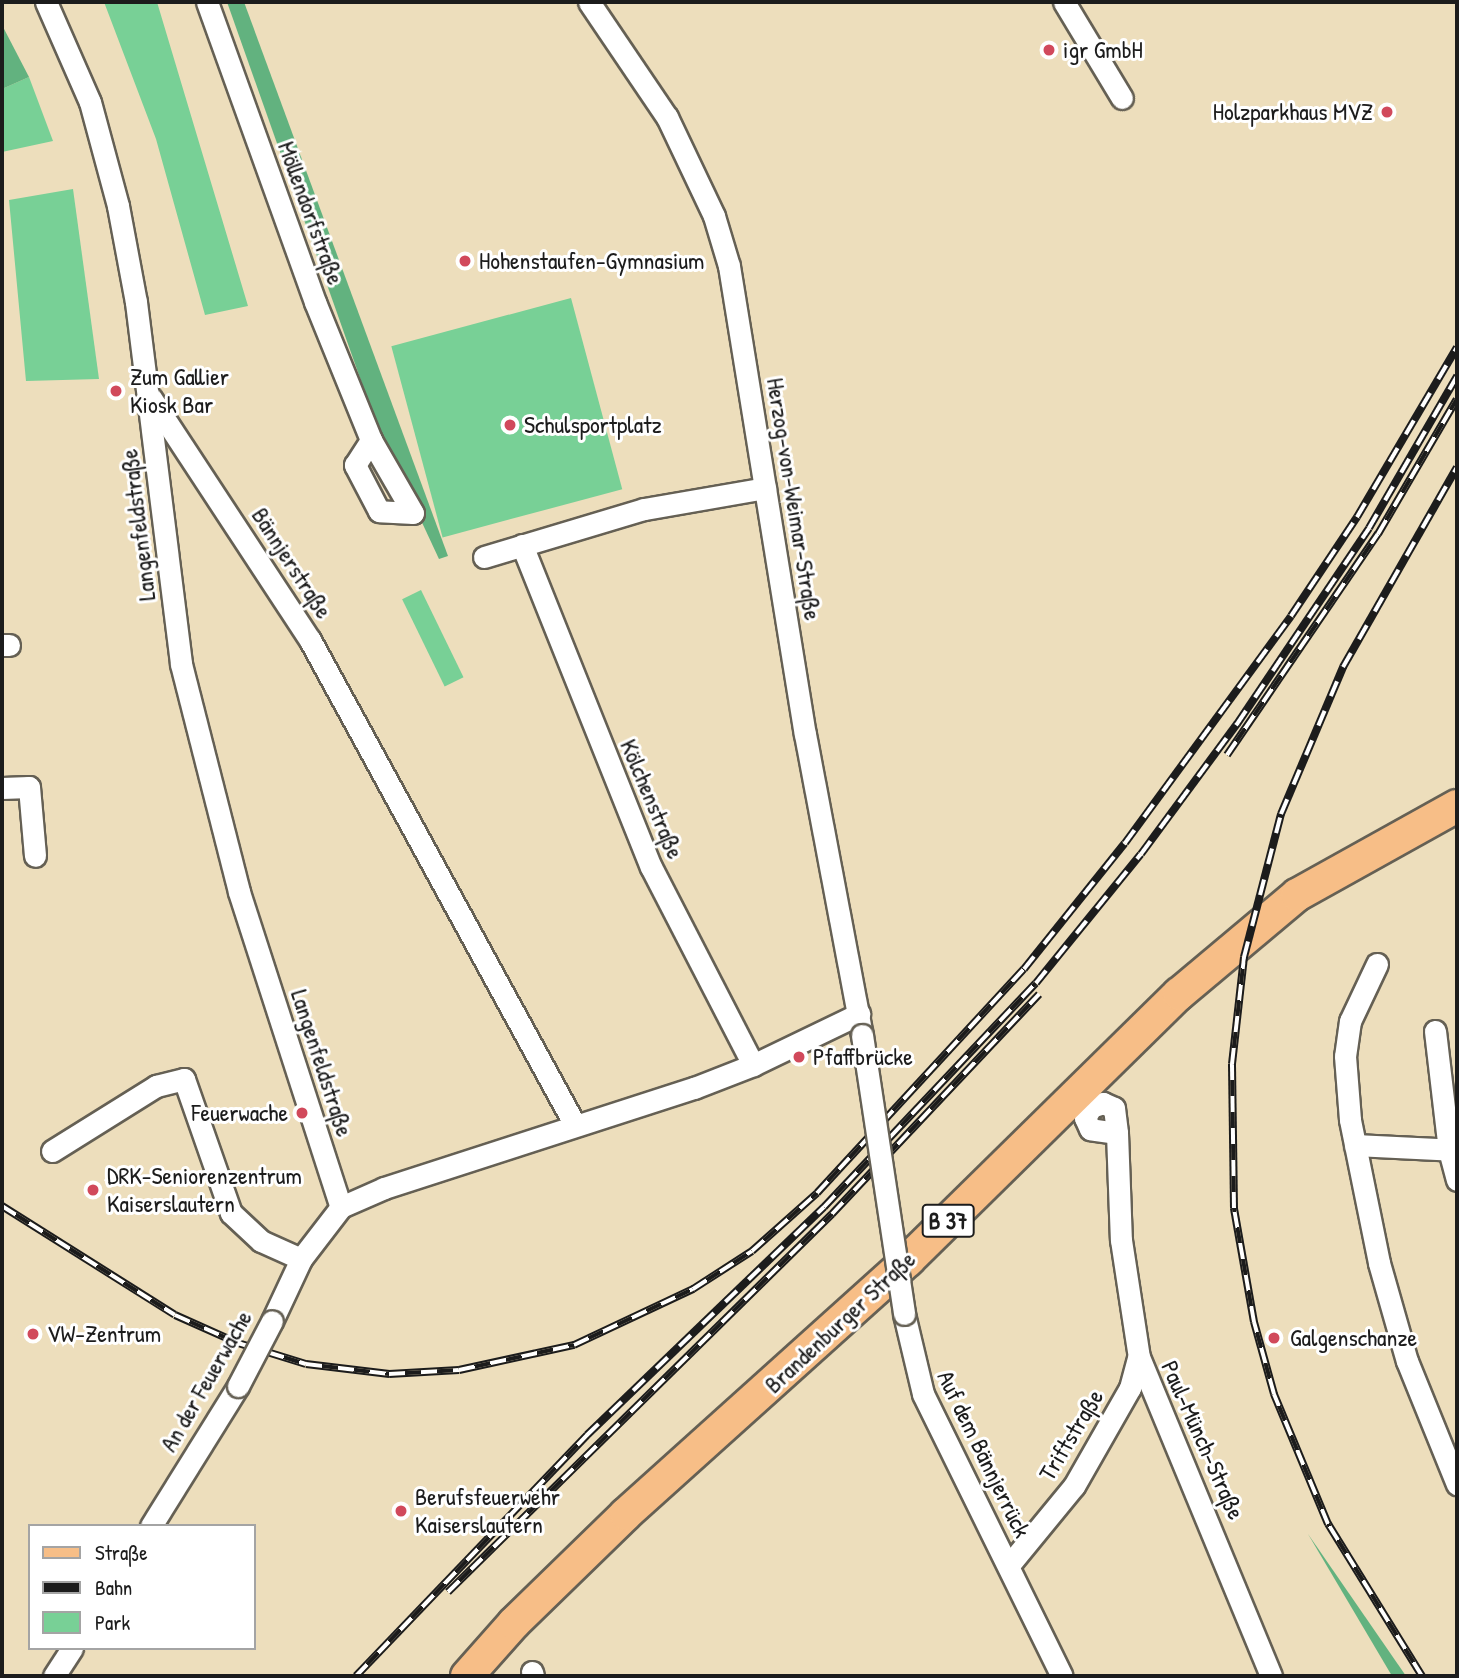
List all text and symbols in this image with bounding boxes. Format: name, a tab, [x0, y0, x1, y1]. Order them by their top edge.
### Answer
place label: igr GmbH	[1063, 36, 1143, 64]
marker: igr GmbH	[1041, 42, 1057, 58]
place label: Holzparkhaus MVZ	[1213, 98, 1373, 126]
marker: Holzparkhaus MVZ	[1379, 104, 1395, 120]
street label: Möllendorfstraße	[272, 138, 350, 288]
place label: Hohenstaufen-Gymnasium	[479, 247, 704, 275]
marker: Hohenstaufen-Gymnasium	[457, 253, 473, 269]
place label: Zum Gallier Kiosk Bar	[130, 363, 229, 419]
street label: Herzog-von-Weimar-Straße	[761, 376, 827, 622]
marker: Zum Gallier Kiosk Bar	[108, 383, 124, 399]
place label: Schulsportplatz	[524, 411, 662, 439]
marker: Schulsportplatz	[502, 417, 518, 433]
street label: Langenfeldstraße	[114, 448, 162, 602]
street label: Bännjerstraße	[246, 502, 338, 624]
street label: Kölchenstraße	[614, 735, 690, 863]
street label: Langenfeldstraße	[285, 986, 359, 1140]
place label: Pfaffbrücke	[813, 1043, 913, 1071]
marker: Pfaffbrücke	[791, 1049, 807, 1065]
place label: Feuerwache	[192, 1099, 288, 1127]
marker: Feuerwache	[294, 1105, 310, 1121]
place label: DRK-Seniorenzentrum Kaiserslautern	[107, 1162, 302, 1218]
marker: DRK-Seniorenzentrum Kaiserslautern	[85, 1182, 101, 1198]
road number: B 37	[920, 1202, 976, 1240]
street label: Brandenburger Straße	[759, 1245, 921, 1399]
street label: An der Feuerwache	[154, 1305, 258, 1457]
place label: VW-Zentrum	[47, 1320, 161, 1348]
place label: Galgenschanze	[1290, 1324, 1417, 1352]
marker: VW-Zentrum	[25, 1326, 41, 1342]
marker: Galgenschanze	[1264, 1328, 1284, 1348]
street label: Paul-Münch-Straße	[1155, 1356, 1251, 1524]
street label: Auf dem Bännjerrück	[931, 1366, 1037, 1542]
street label: Triftstraße	[1033, 1384, 1109, 1486]
place label: Berufsfeuerwehr Kaiserslautern	[415, 1483, 560, 1539]
marker: Berufsfeuerwehr Kaiserslautern	[393, 1503, 409, 1519]
legend	[28, 1524, 256, 1650]
text: Straße	[95, 1538, 148, 1567]
text: Bahn	[95, 1573, 132, 1602]
text: Park	[95, 1608, 130, 1637]

